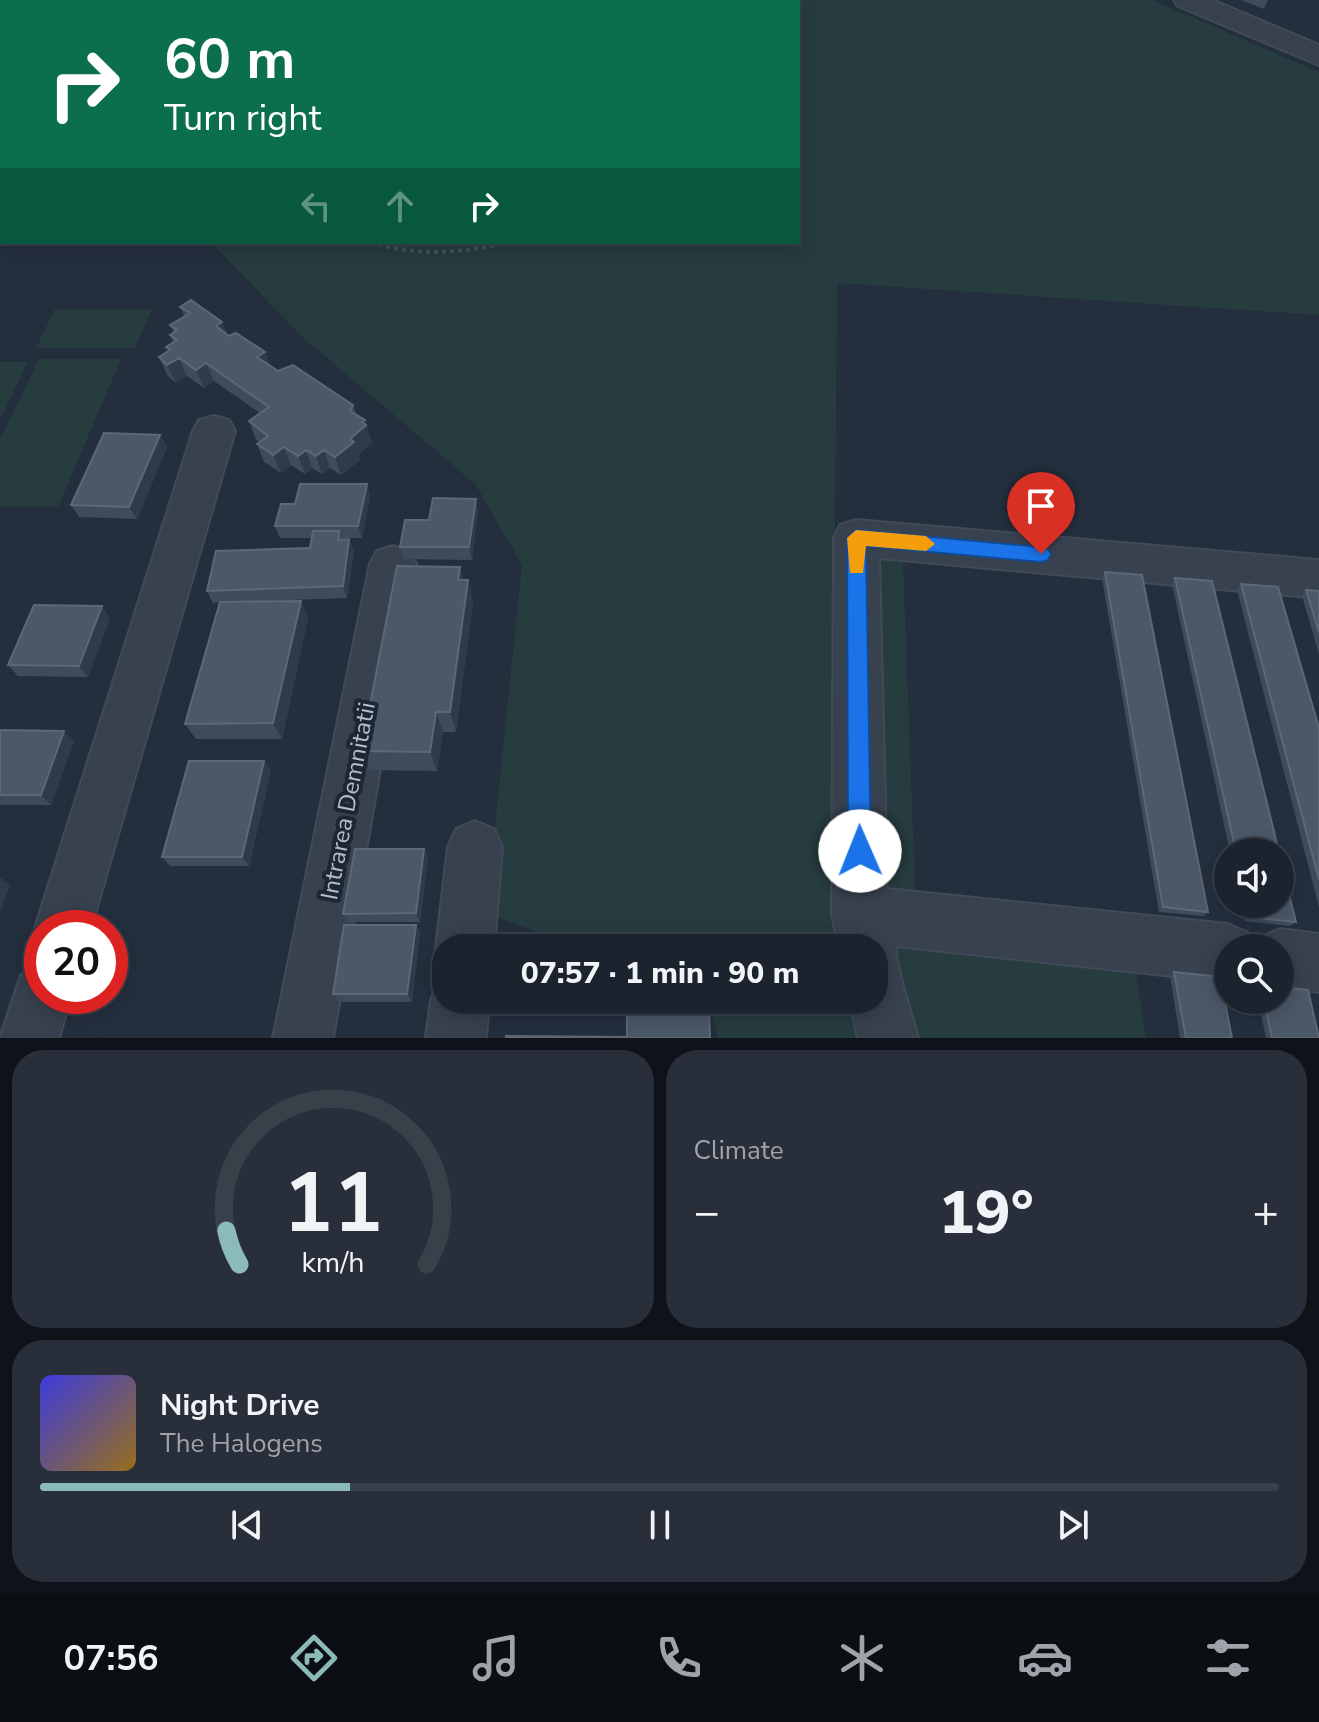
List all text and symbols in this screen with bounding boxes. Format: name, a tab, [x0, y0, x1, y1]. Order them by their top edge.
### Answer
text: 60 m	[164, 21, 295, 98]
icon: right	[32, 32, 136, 136]
text: Turn right	[164, 94, 321, 143]
icon: left	[294, 184, 338, 228]
icon: ahead	[378, 184, 422, 228]
icon: right	[462, 184, 506, 228]
pin	[1007, 472, 1075, 554]
icon: arrive	[1019, 484, 1063, 528]
street label: Intrarea Demnitatii	[313, 700, 383, 902]
position arrow	[818, 809, 902, 893]
map controls	[1214, 838, 1294, 1014]
button: sound	[1214, 838, 1294, 918]
speed limit sign: 20	[24, 910, 128, 1014]
button: search	[1214, 934, 1294, 1014]
text: 07:57 · 1 min · 90 m	[521, 953, 799, 994]
text: Climate	[694, 1133, 784, 1168]
text: 11	[283, 1147, 383, 1260]
text: 19°	[939, 1172, 1034, 1254]
text: −	[694, 1183, 720, 1243]
text: +	[1253, 1183, 1279, 1243]
text: km/h	[301, 1243, 364, 1282]
text: Night Drive	[160, 1385, 319, 1426]
text: The Halogens	[160, 1426, 323, 1461]
icon: previous	[225, 1503, 269, 1547]
icon: pause	[638, 1503, 682, 1547]
icon: next	[1051, 1503, 1095, 1547]
icon: directions	[286, 1630, 342, 1686]
icon: music	[468, 1630, 524, 1686]
icon: phone	[651, 1630, 707, 1686]
icon: climate	[834, 1630, 890, 1686]
icon: car	[1017, 1630, 1073, 1686]
icon: filters	[1200, 1630, 1256, 1686]
text: 07:56	[63, 1634, 159, 1683]

